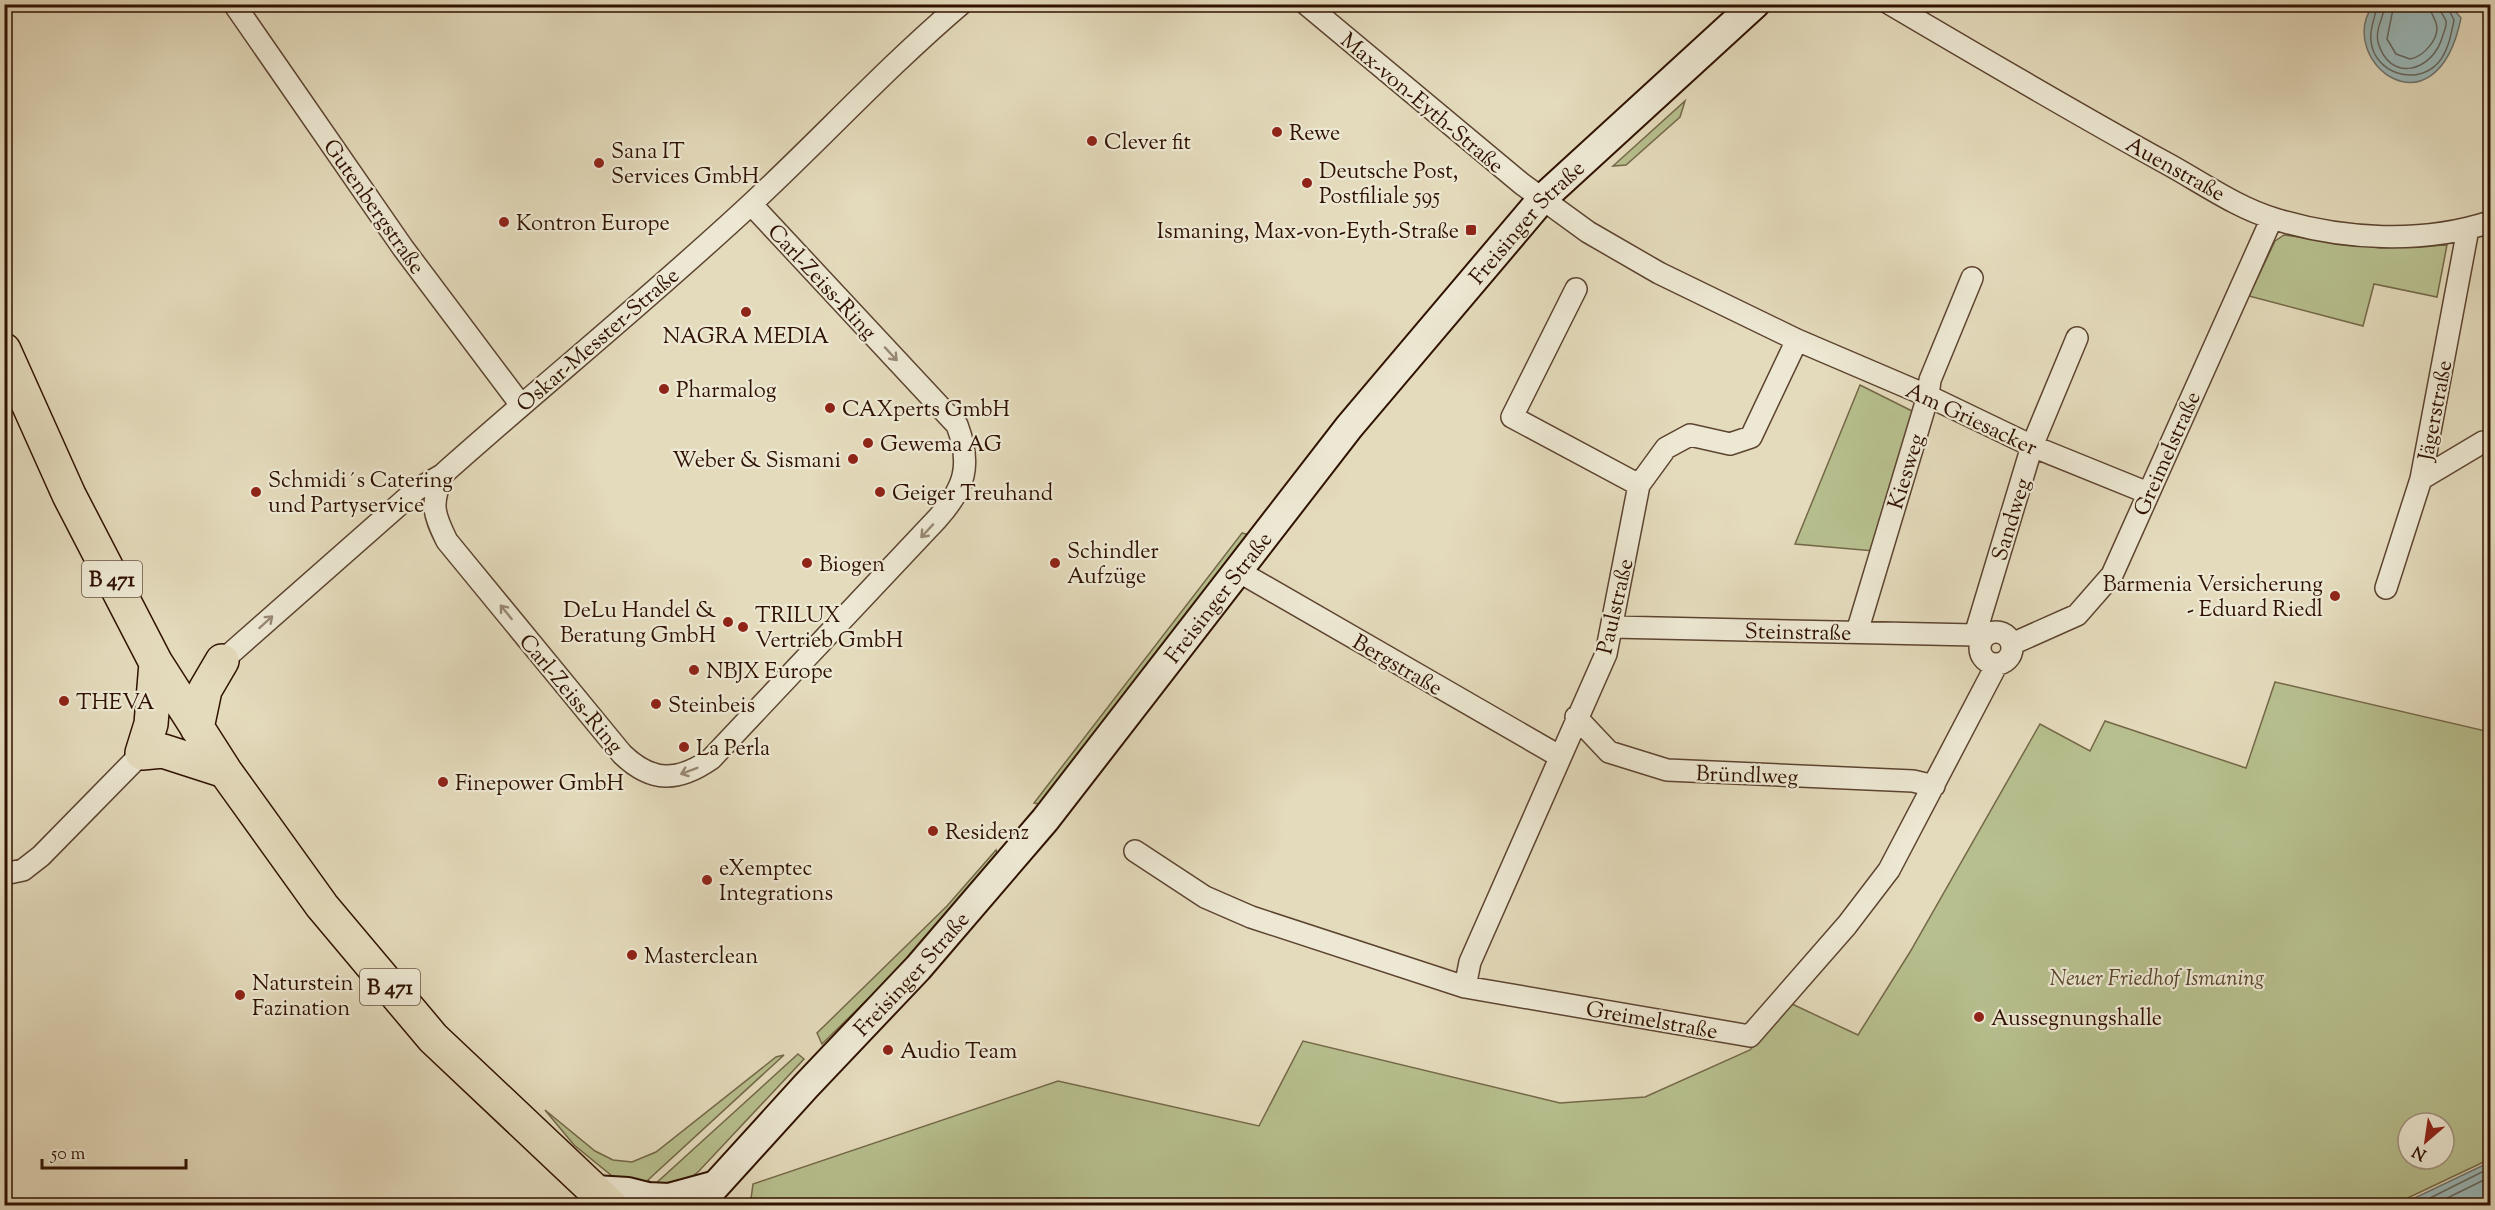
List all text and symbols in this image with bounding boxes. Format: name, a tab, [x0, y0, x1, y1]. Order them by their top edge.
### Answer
street label: Max-von-Eyth-Straße	[1332, 26, 1510, 182]
place label: Rewe	[1289, 119, 1340, 151]
marker: Rewe	[1270, 125, 1284, 139]
place label: Clever fit	[1104, 128, 1192, 160]
street label: Auenstraße	[2119, 130, 2230, 211]
street label: Gutenbergstraße	[314, 133, 431, 282]
marker: Clever fit	[1085, 134, 1099, 148]
place label: Sana IT Services GmbH	[611, 137, 759, 194]
street label: Freisinger Straße	[1463, 154, 1593, 293]
marker: Sana IT Services GmbH	[592, 156, 606, 170]
place label: Deutsche Post, Postfiliale 595	[1319, 157, 1458, 214]
marker: Deutsche Post, Postfiliale 595	[1300, 176, 1314, 190]
place label: Kontron Europe	[516, 209, 670, 241]
marker: Kontron Europe	[497, 215, 511, 229]
place label: Ismaning, Max-von-Eyth-Straße	[1157, 217, 1459, 249]
street label: Carl-Zeiss-Ring	[759, 218, 883, 348]
marker: Ismaning, Max-von-Eyth-Straße	[1464, 223, 1478, 237]
street label: Oskar-Messter-Straße	[511, 261, 687, 421]
marker: NAGRA MEDIA	[739, 305, 753, 319]
place label: NAGRA MEDIA	[663, 322, 829, 354]
one-way arrow	[884, 347, 899, 362]
street label: Jägerstraße	[2411, 358, 2462, 465]
place label: Pharmalog	[676, 376, 777, 408]
street label: Am Griesacker	[1900, 376, 2042, 465]
marker: Pharmalog	[657, 382, 671, 396]
street label: Greimelstraße	[2127, 387, 2210, 522]
place label: CAXperts GmbH	[842, 395, 1010, 427]
marker: CAXperts GmbH	[823, 401, 837, 415]
place label: Gewema AG	[880, 430, 1002, 462]
street label: Kiesweg	[1881, 430, 1935, 514]
marker: Gewema AG	[861, 436, 875, 450]
place label: Weber & Sismani	[672, 446, 841, 478]
marker: Weber & Sismani	[846, 452, 860, 466]
place label: Schmidi´s Catering und Partyservice	[268, 466, 453, 523]
street label: Sandweg	[1985, 474, 2041, 565]
place label: Geiger Treuhand	[892, 479, 1053, 511]
marker: Schmidi´s Catering und Partyservice	[249, 485, 263, 499]
marker: Geiger Treuhand	[873, 485, 887, 499]
one-way arrow	[920, 523, 934, 538]
street label: Freisinger Straße	[1159, 526, 1281, 671]
place label: Schindler Aufzüge	[1067, 537, 1159, 594]
place label: Biogen	[819, 550, 885, 582]
marker: Biogen	[800, 556, 814, 570]
marker: Schindler Aufzüge	[1048, 556, 1062, 570]
street label: Paulstraße	[1590, 556, 1643, 658]
road number: B 471	[82, 561, 142, 597]
place label: Barmenia Versicherung - Eduard Riedl	[2103, 570, 2323, 627]
marker: Barmenia Versicherung - Eduard Riedl	[2328, 589, 2342, 603]
place label: DeLu Handel & Beratung GmbH	[560, 596, 716, 653]
place label: TRILUX Vertrieb GmbH	[755, 601, 903, 658]
one-way arrow	[499, 605, 513, 620]
one-way arrow	[258, 615, 273, 629]
marker: DeLu Handel & Beratung GmbH	[721, 615, 735, 629]
street label: Steinstraße	[1744, 617, 1851, 651]
marker: TRILUX Vertrieb GmbH	[736, 620, 750, 634]
street label: Carl-Zeiss-Ring	[510, 628, 630, 762]
street label: Bergstraße	[1345, 628, 1448, 705]
place label: NBJX Europe	[706, 657, 833, 689]
marker: NBJX Europe	[687, 663, 701, 677]
place label: THEVA	[76, 688, 155, 720]
place label: Steinbeis	[668, 691, 755, 723]
marker: THEVA	[57, 694, 71, 708]
marker: Steinbeis	[649, 697, 663, 711]
place label: La Perla	[696, 734, 770, 766]
marker: La Perla	[677, 740, 691, 754]
street label: Bründlweg	[1695, 759, 1799, 795]
one-way arrow	[680, 767, 699, 778]
place label: Finepower GmbH	[455, 769, 624, 801]
marker: Finepower GmbH	[436, 775, 450, 789]
place label: Residenz	[945, 818, 1029, 850]
marker: Residenz	[926, 824, 940, 838]
place label: eXemptec Integrations	[719, 854, 833, 911]
marker: eXemptec Integrations	[700, 873, 714, 887]
street label: Freisinger Straße	[848, 906, 979, 1045]
place label: Masterclean	[644, 942, 758, 974]
marker: Masterclean	[625, 948, 639, 962]
park label: Neuer Friedhof Ismaning	[2050, 964, 2265, 996]
place label: Naturstein Fazination	[252, 969, 354, 1026]
road number: B 471	[360, 969, 420, 1005]
marker: Naturstein Fazination	[233, 988, 247, 1002]
street label: Greimelstraße	[1583, 995, 1720, 1049]
place label: Aussegnungshalle	[1991, 1004, 2162, 1036]
marker: Aussegnungshalle	[1972, 1010, 1986, 1024]
place label: Audio Team	[900, 1037, 1017, 1069]
marker: Audio Team	[881, 1043, 895, 1057]
north arrow	[2396, 1111, 2456, 1171]
scale bar	[42, 1132, 186, 1170]
text: N	[2409, 1139, 2431, 1165]
text: 50 m	[50, 1142, 86, 1168]

